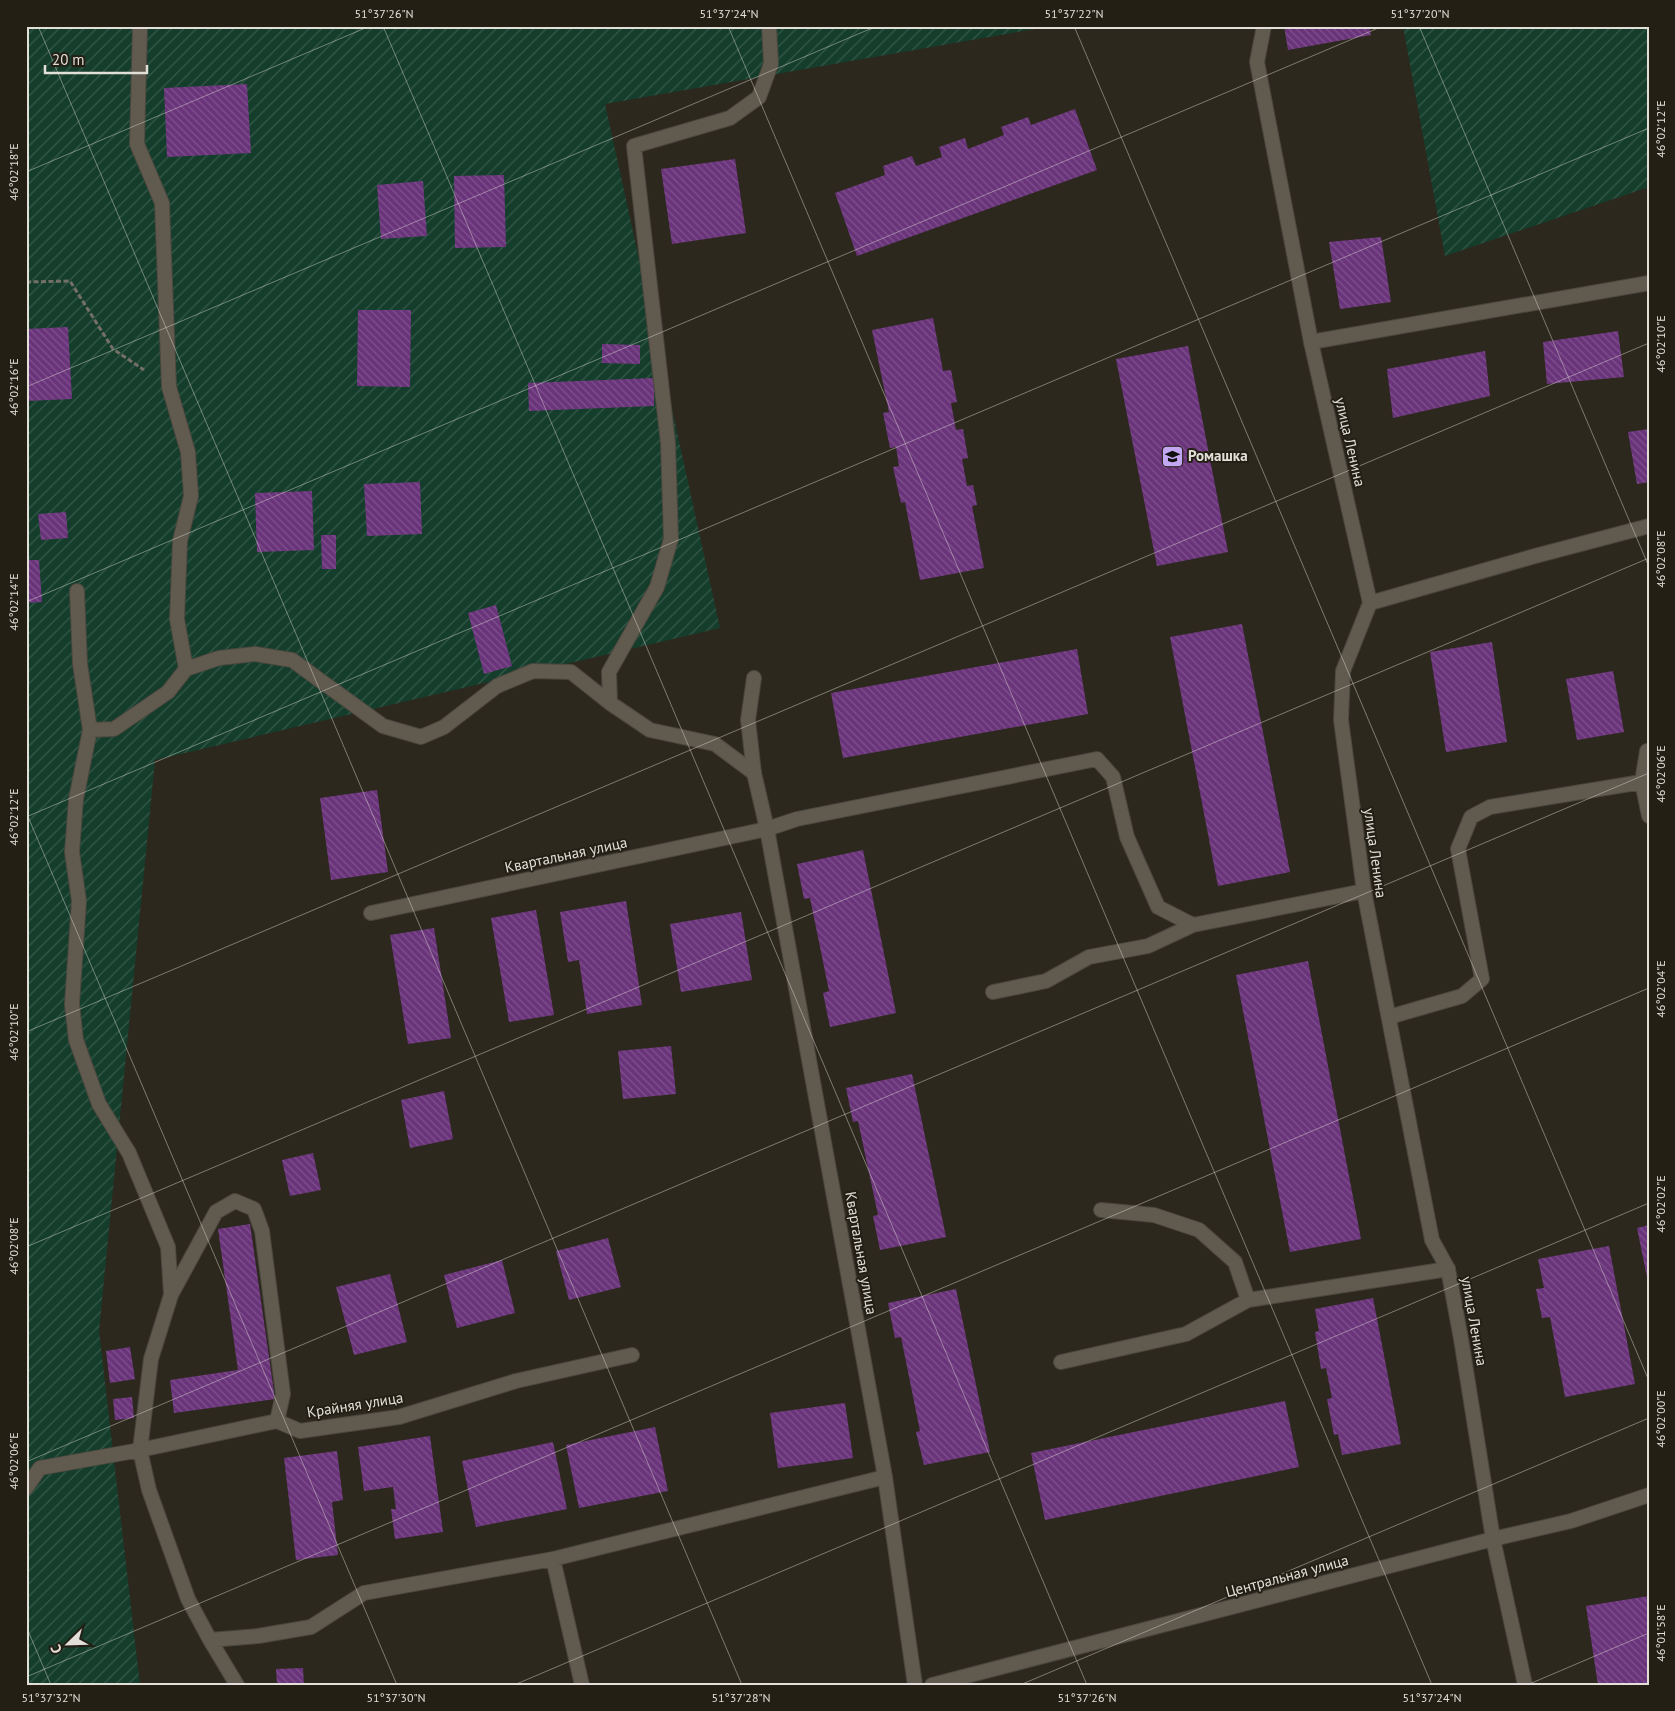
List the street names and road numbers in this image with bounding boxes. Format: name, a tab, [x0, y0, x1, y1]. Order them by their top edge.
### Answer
street label: улица Ленина	[1331, 395, 1370, 488]
street label: улица Ленина	[1360, 807, 1391, 899]
street label: Квартальная улица	[503, 832, 629, 877]
street label: Квартальная улица	[841, 1190, 882, 1316]
street label: улица Ленина	[1457, 1275, 1492, 1367]
street label: Крайняя улица	[305, 1388, 405, 1422]
street label: Центральная улица	[1223, 1550, 1350, 1601]

